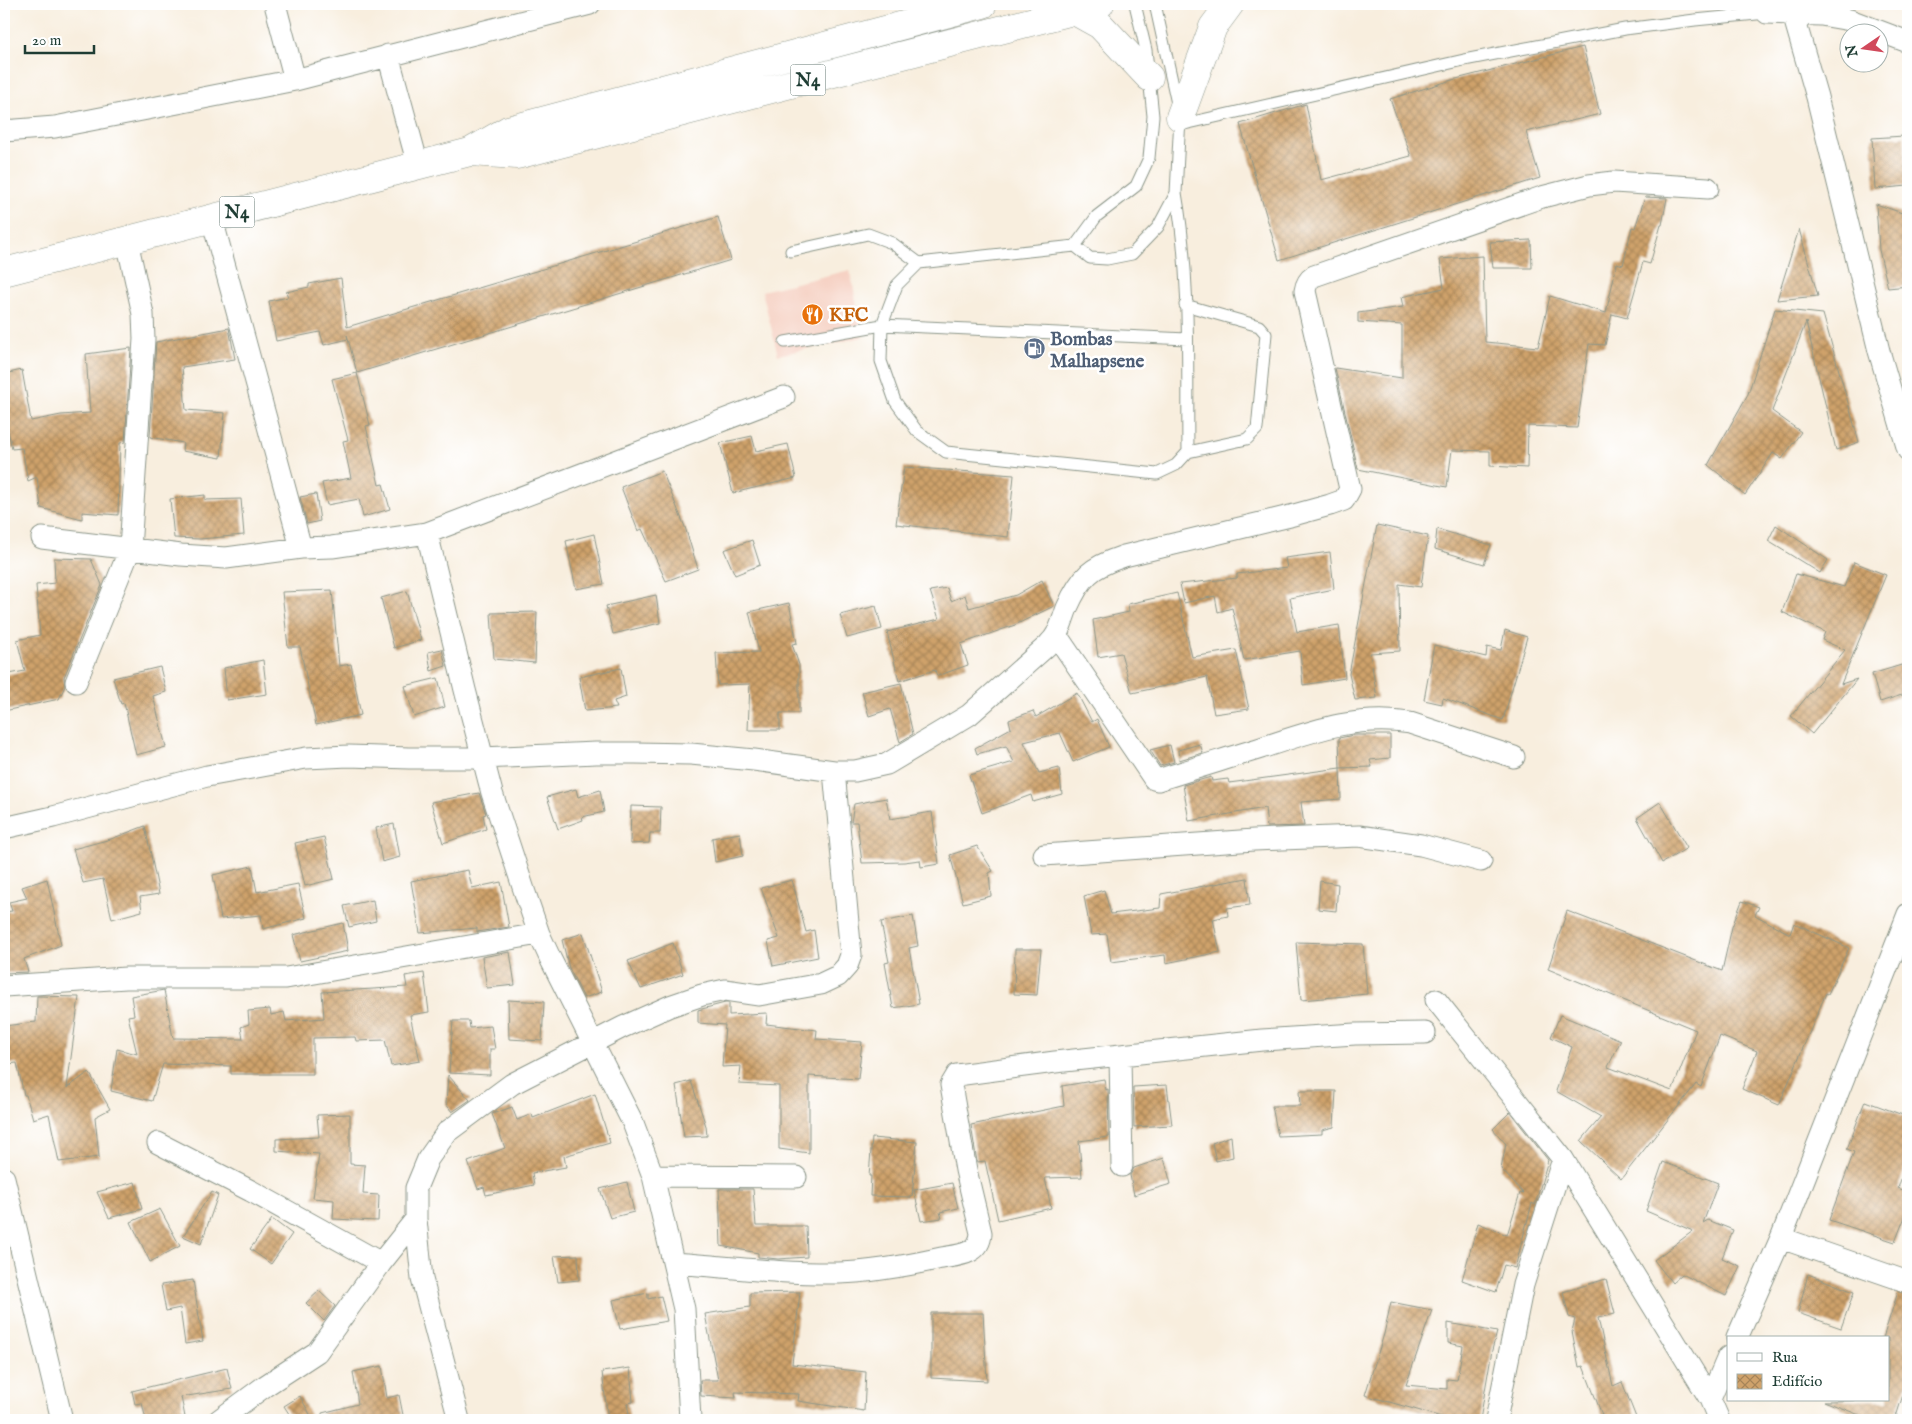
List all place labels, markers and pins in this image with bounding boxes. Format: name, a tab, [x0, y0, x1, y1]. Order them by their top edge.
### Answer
restaurant icon: KFC	[801, 302, 825, 326]
place label: KFC	[829, 304, 869, 328]
place label: Bombas Malhapsene	[1050, 328, 1144, 374]
fuel station icon: Bombas Malhapsene	[1022, 337, 1046, 361]

